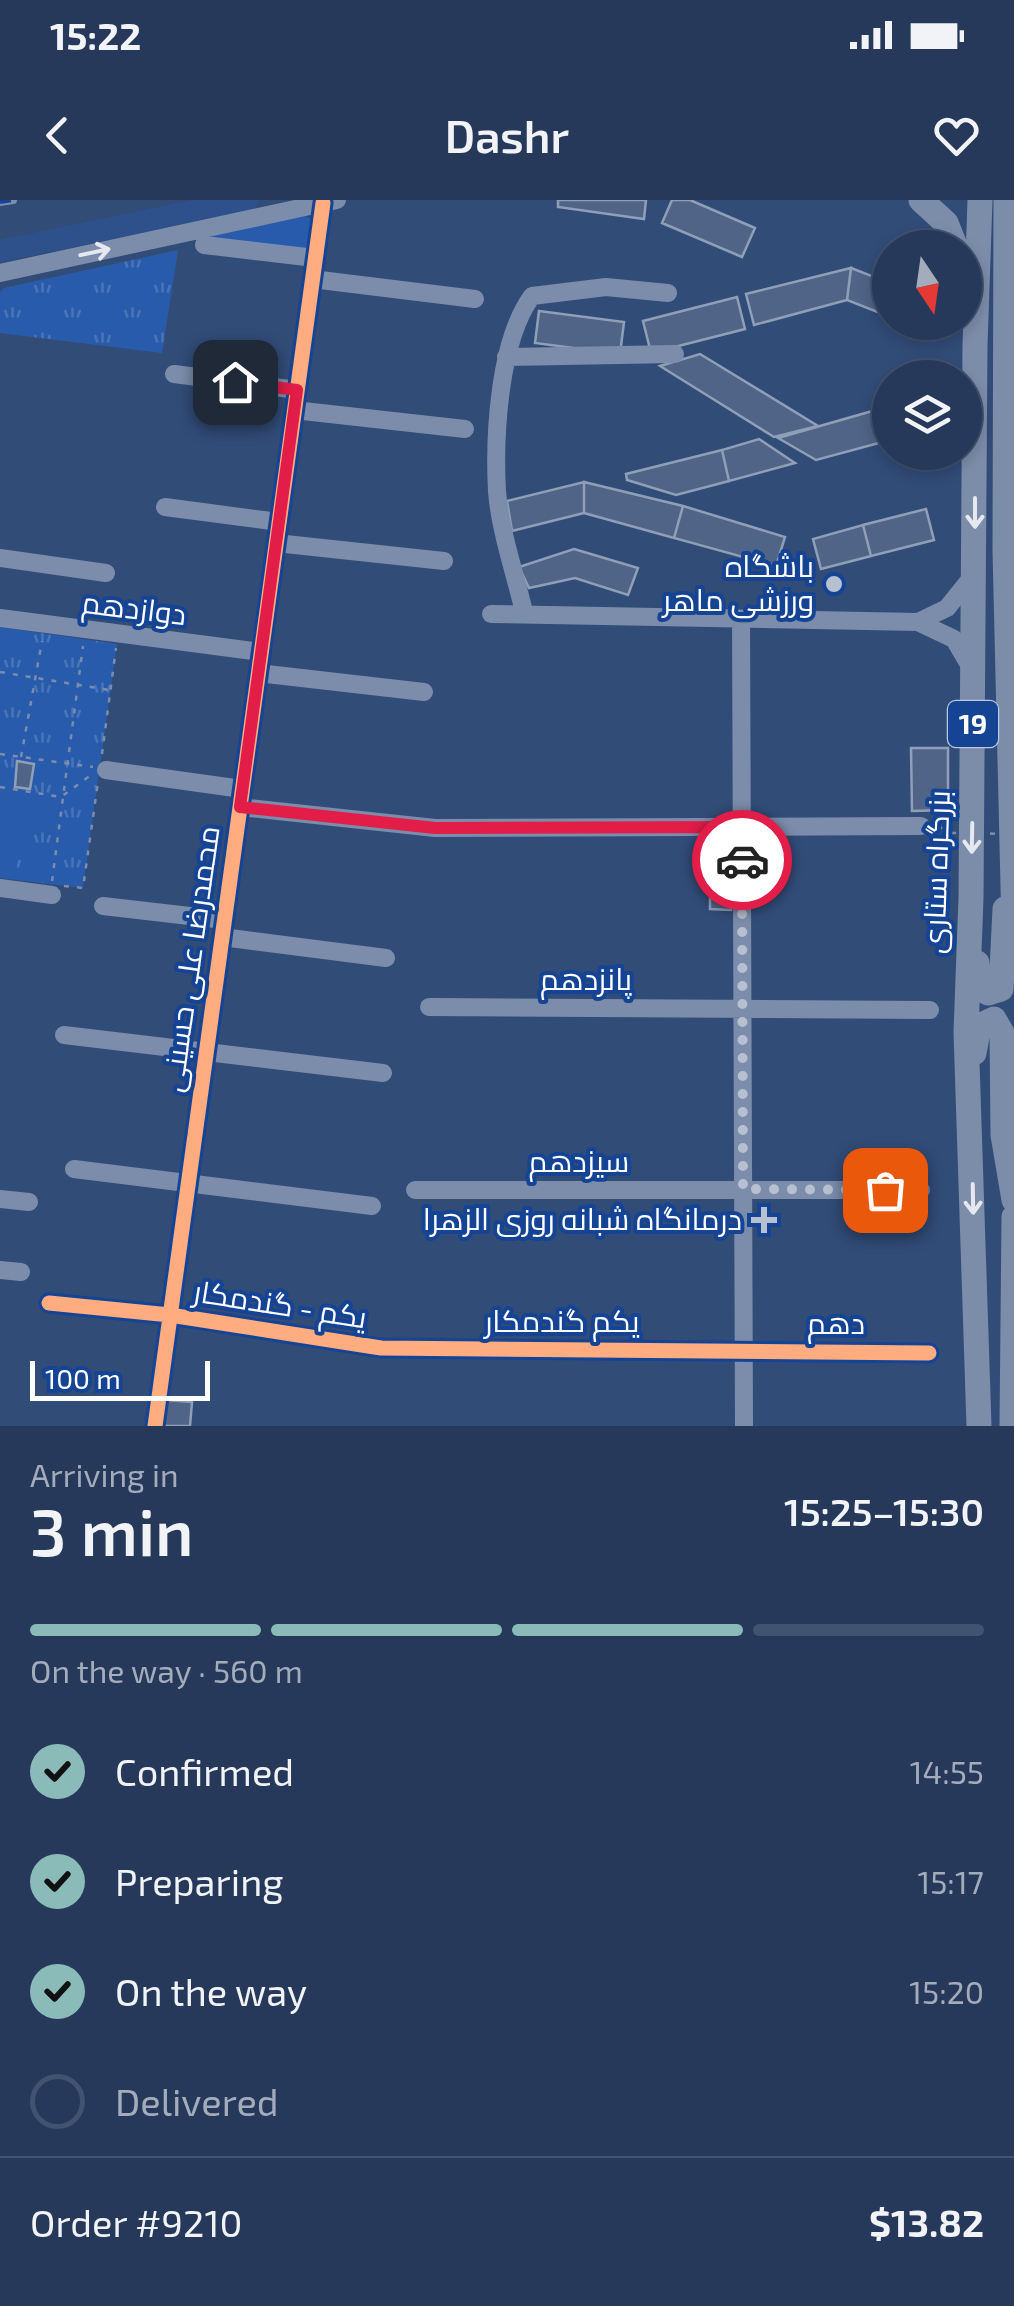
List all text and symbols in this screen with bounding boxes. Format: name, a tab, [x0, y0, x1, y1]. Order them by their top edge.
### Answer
text: 15:22	[50, 12, 141, 58]
icon: back	[30, 108, 85, 163]
text: Dashr	[445, 108, 569, 162]
icon: heart	[929, 108, 984, 163]
north arrow	[872, 230, 982, 340]
map controls	[872, 230, 982, 470]
one-way arrow	[78, 242, 110, 260]
pin	[193, 340, 278, 425]
icon: home	[208, 355, 263, 410]
button: layers	[872, 360, 982, 470]
one-way arrow	[966, 496, 984, 528]
place label: باشگاه ورزشی ماهر	[661, 547, 814, 619]
marker: باشگاه ورزشی ماهر	[823, 573, 845, 595]
street label: دوازدهم	[79, 583, 189, 635]
road number: 19	[948, 701, 998, 747]
street label: بزرگراه ستاری	[914, 790, 957, 954]
courier	[692, 810, 792, 910]
one-way arrow	[962, 820, 982, 853]
street label: محمدرضا علی حسینی	[153, 823, 228, 1094]
icon: car	[715, 833, 770, 888]
street label: پانزدهم	[540, 960, 632, 1000]
street label: سیزدهم	[529, 1142, 629, 1182]
pin	[843, 1148, 928, 1233]
icon: bag	[858, 1163, 913, 1218]
one-way arrow	[964, 1183, 983, 1215]
place label: درمانگاه شبانه روزی الزهرا	[423, 1200, 742, 1237]
marker: درمانگاه شبانه روزی الزهرا	[751, 1207, 777, 1233]
street label: یکم - گندمکار	[188, 1271, 370, 1338]
street label: یکم گندمکار	[482, 1302, 640, 1342]
street label: دهم	[807, 1304, 865, 1344]
scale bar	[30, 1356, 210, 1400]
text: 100 m	[45, 1361, 121, 1395]
text: Arriving in	[30, 1455, 179, 1493]
text: 15:25–15:30	[784, 1488, 984, 1534]
text: 3 min	[30, 1491, 194, 1569]
text: On the way · 560 m	[30, 1651, 303, 1689]
icon: check	[30, 1744, 85, 1799]
text: Confirmed	[115, 1748, 294, 1794]
text: 14:55	[910, 1752, 984, 1790]
icon: check	[30, 1854, 85, 1909]
text: Preparing	[115, 1858, 283, 1904]
text: 15:17	[917, 1862, 984, 1900]
icon: check	[30, 1964, 85, 2019]
text: On the way	[115, 1968, 307, 2014]
text: 15:20	[909, 1972, 984, 2010]
text: Delivered	[115, 2078, 279, 2124]
text: Order #9210	[30, 2199, 243, 2245]
text: $13.82	[869, 2199, 984, 2245]

